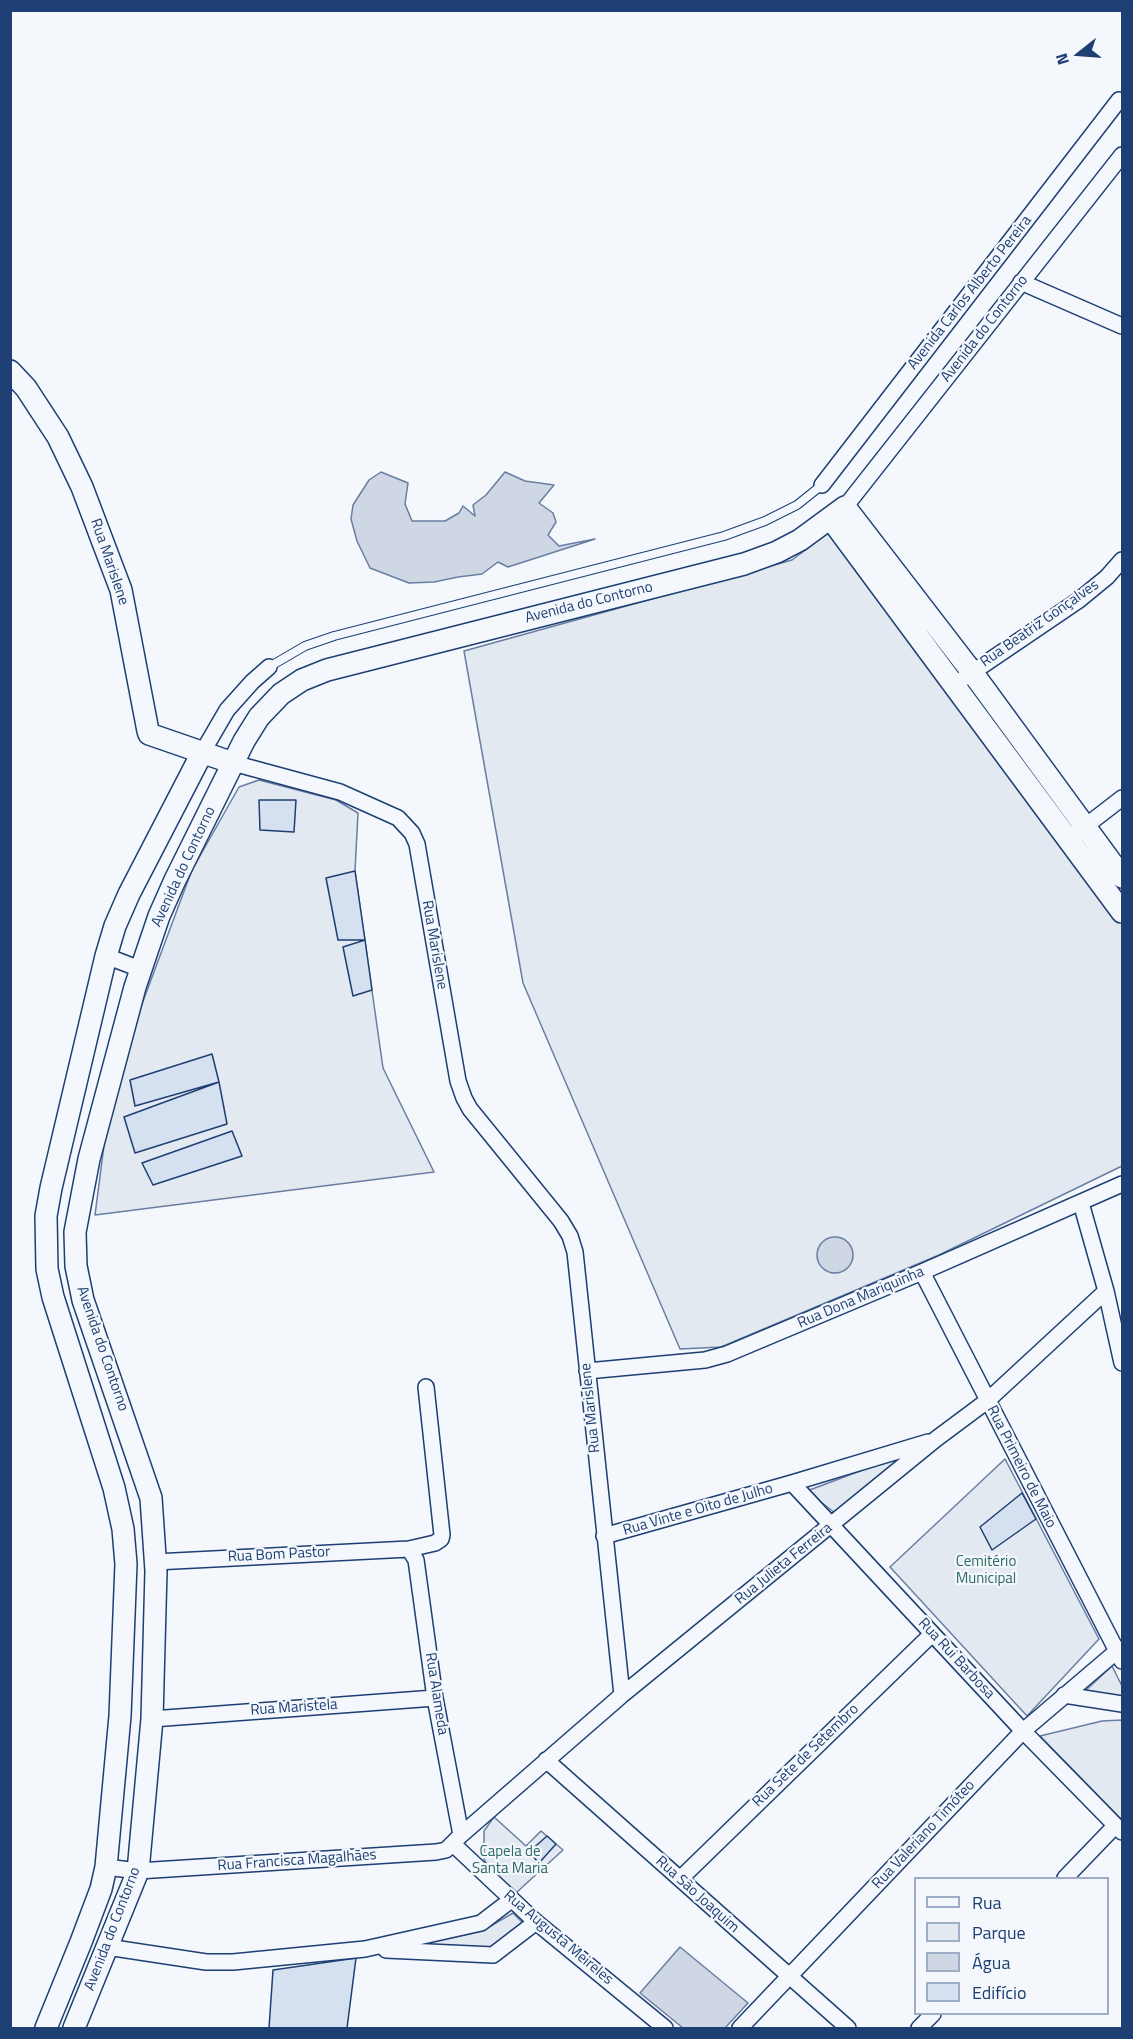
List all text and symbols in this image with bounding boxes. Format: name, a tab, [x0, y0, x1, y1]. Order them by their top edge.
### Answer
north arrow	[1049, 24, 1109, 84]
text: N	[1049, 50, 1075, 68]
street label: Avenida Carlos Alberto Pereira	[904, 212, 1036, 374]
street label: Avenida do Contorno	[938, 272, 1032, 386]
street label: Rua Marislene	[86, 516, 132, 608]
street label: Rua Beatriz Gonçalves	[977, 576, 1103, 672]
street label: Avenida do Contorno	[523, 578, 655, 628]
street label: Avenida do Contorno	[148, 804, 220, 930]
street label: Rua Marislene	[417, 899, 451, 991]
street label: Rua Dona Mariquinha	[795, 1263, 927, 1333]
street label: Avenida do Contorno	[72, 1284, 132, 1414]
street label: Rua Marislene	[577, 1362, 605, 1454]
street label: Rua Primeiro de Maio	[982, 1403, 1060, 1531]
street label: Rua Vinte e Oito de Julho	[621, 1480, 775, 1540]
street label: Rua Julieta Ferreira	[732, 1519, 836, 1609]
street label: Rua Bom Pastor	[227, 1543, 331, 1567]
park label: Cemitério Municipal	[956, 1553, 1016, 1588]
street label: Rua Rui Barbosa	[914, 1615, 998, 1703]
street label: Rua Alameda	[421, 1651, 451, 1737]
street label: Rua Maristela	[250, 1696, 338, 1720]
street label: Rua Sete de Setembro	[749, 1701, 863, 1811]
street label: Rua Valeriano Timóteo	[869, 1777, 979, 1893]
park label: Capela de Santa Maria	[472, 1843, 548, 1878]
street label: Rua Francisca Magalhães	[217, 1846, 377, 1876]
street label: Rua São Joaquim	[652, 1853, 742, 1937]
street label: Avenida do Contorno	[81, 1865, 145, 1993]
legend	[914, 1877, 1109, 2015]
street label: Rua Augusta Meireles	[500, 1887, 616, 1989]
text: Rua	[972, 1889, 1002, 1916]
text: Parque	[972, 1919, 1026, 1946]
text: Água	[972, 1949, 1010, 1976]
text: Edifício	[972, 1979, 1026, 2006]

